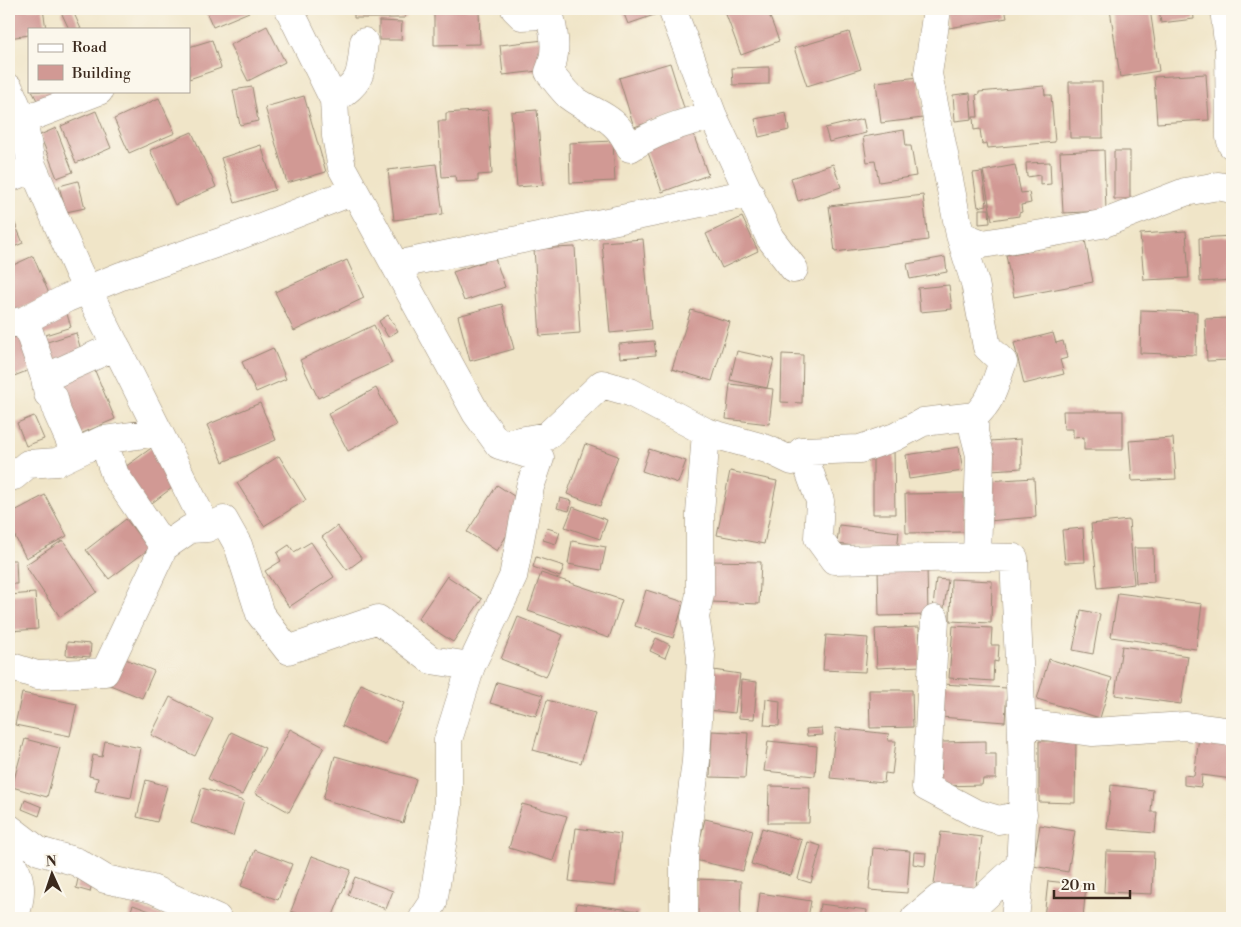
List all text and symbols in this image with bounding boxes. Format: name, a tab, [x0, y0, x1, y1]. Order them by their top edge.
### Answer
legend	[28, 28, 190, 92]
text: Road	[72, 38, 107, 57]
text: Building	[71, 64, 131, 83]
north arrow	[28, 850, 78, 900]
text: N	[45, 853, 57, 871]
scale bar	[1054, 867, 1130, 899]
text: 20 m	[1061, 876, 1096, 895]

